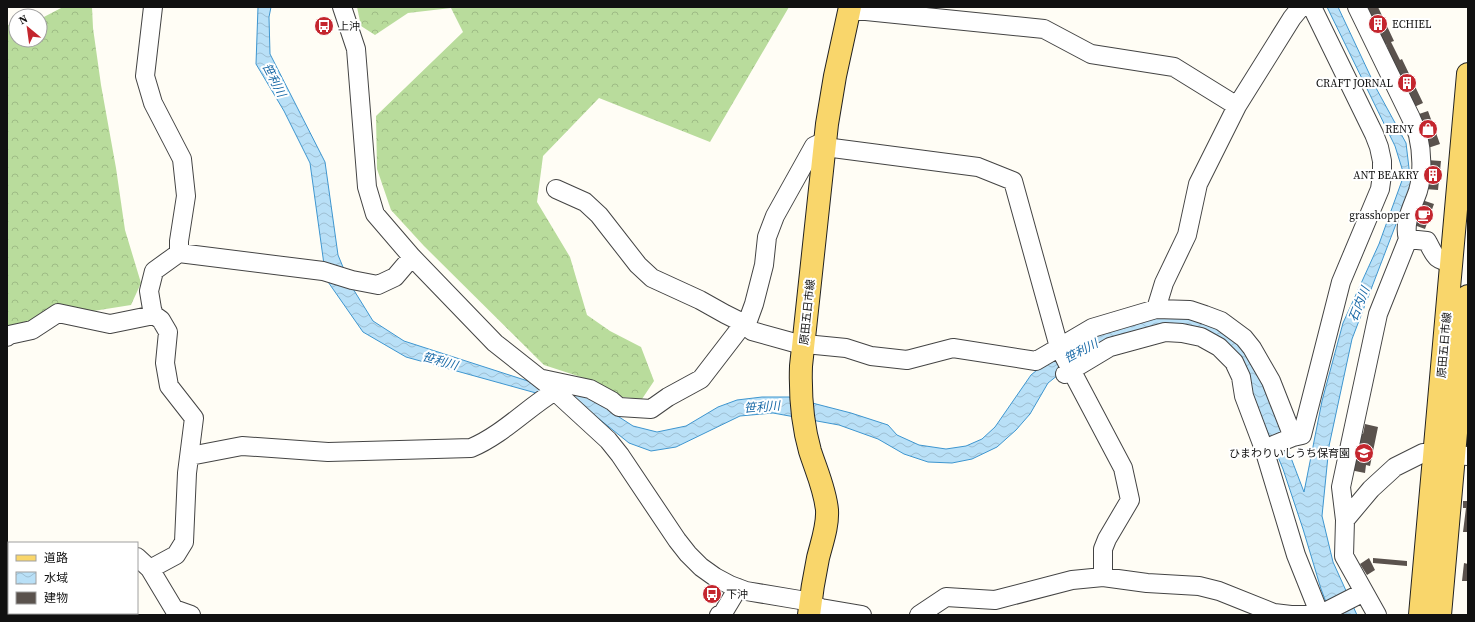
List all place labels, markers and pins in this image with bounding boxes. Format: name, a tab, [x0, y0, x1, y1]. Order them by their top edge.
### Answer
building icon: ECHIEL	[1367, 13, 1389, 35]
bus stop icon: 上沖	[313, 15, 335, 37]
place label: ECHIEL	[1392, 17, 1432, 32]
place label: 上沖	[338, 19, 360, 34]
building icon: CRAFT JORNAL	[1396, 72, 1418, 94]
place label: CRAFT JORNAL	[1316, 76, 1393, 91]
shop icon: RENY	[1417, 118, 1439, 140]
place label: RENY	[1385, 122, 1414, 137]
building icon: ANT BEAKRY	[1422, 164, 1444, 186]
place label: ANT BEAKRY	[1353, 168, 1419, 183]
cafe icon: grasshopper	[1413, 204, 1435, 226]
place label: grasshopper	[1349, 208, 1410, 223]
school or university icon: ひまわりいしうち保育園	[1353, 442, 1375, 464]
place label: ひまわりいしうち保育園	[1229, 446, 1350, 461]
bus stop icon: 下沖	[701, 583, 723, 605]
place label: 下沖	[726, 587, 748, 602]

